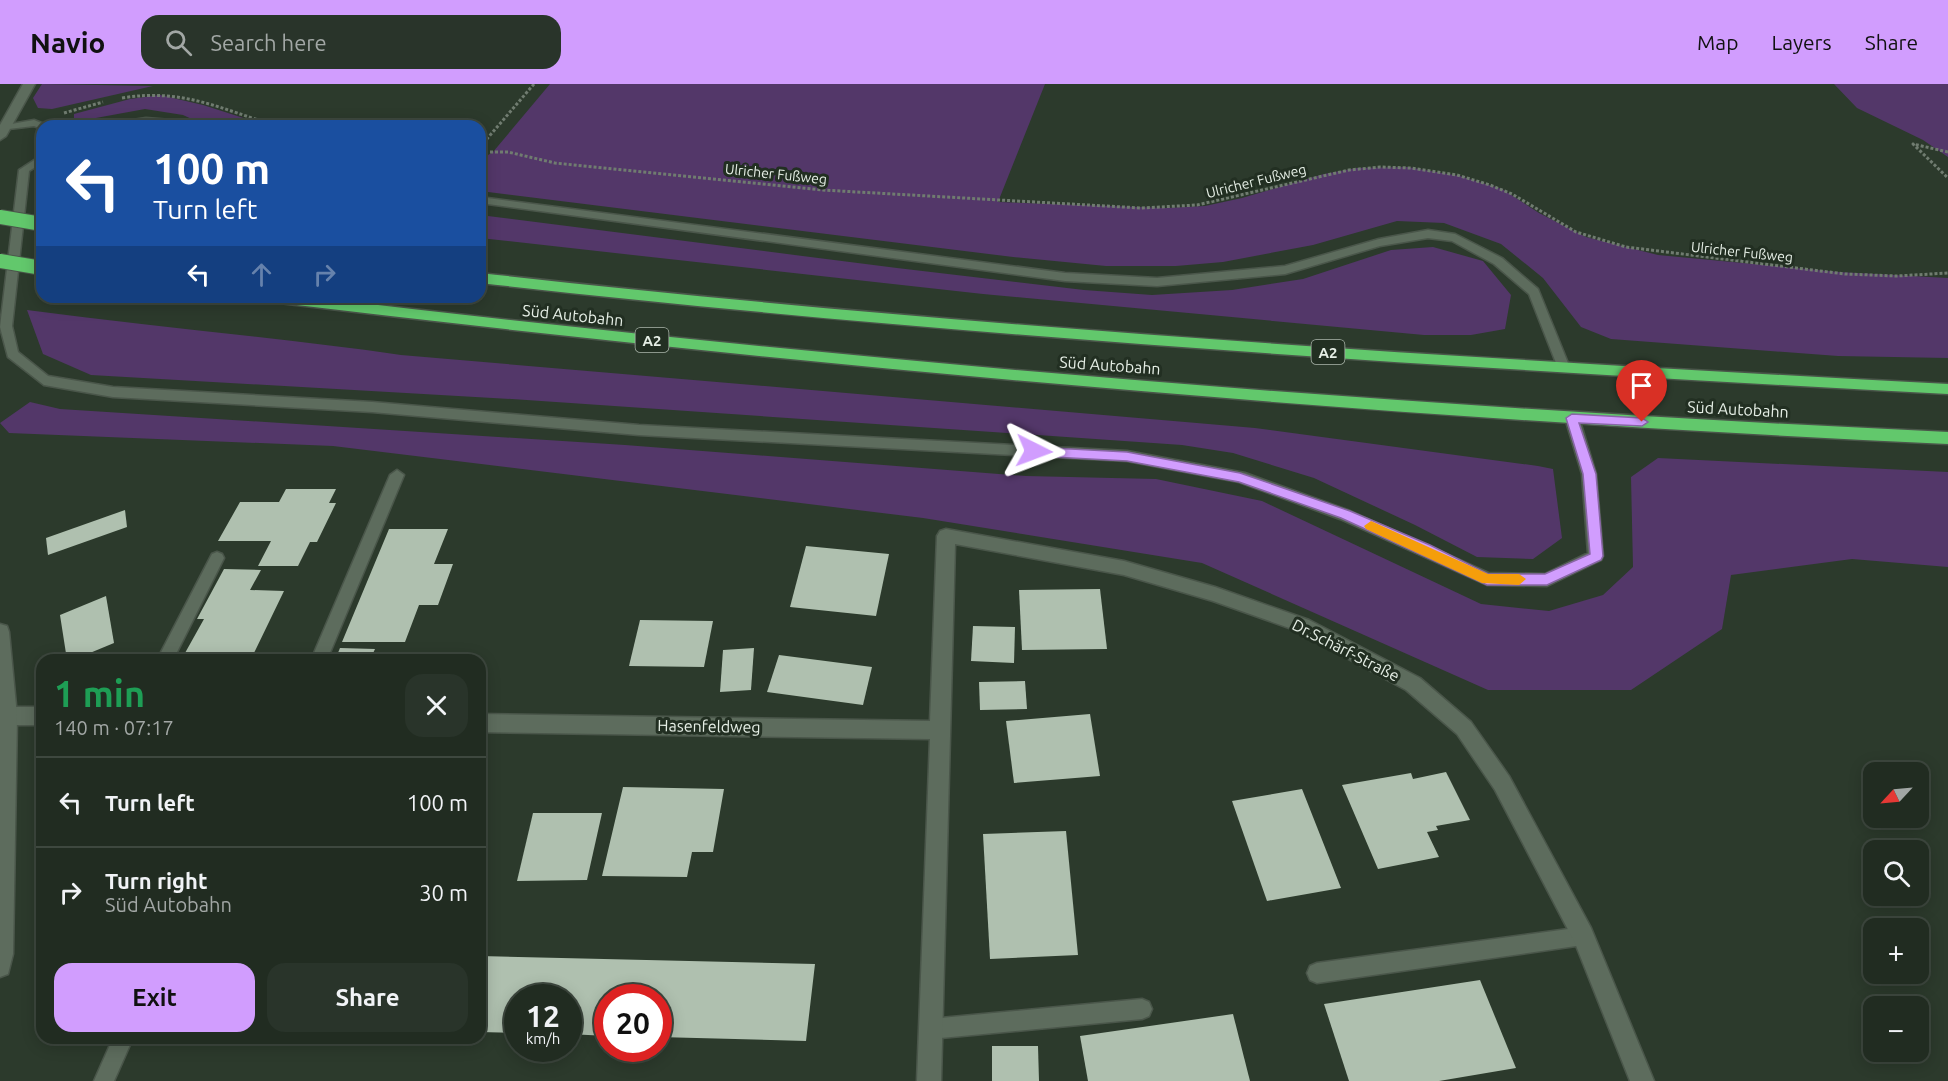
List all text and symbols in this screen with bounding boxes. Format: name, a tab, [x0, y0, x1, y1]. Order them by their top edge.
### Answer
search box	[141, 15, 561, 69]
icon: search	[162, 26, 195, 59]
text: Navio	[30, 27, 105, 58]
text: Search here	[210, 30, 327, 55]
text: Map	[1697, 30, 1738, 54]
text: Layers	[1771, 30, 1832, 54]
text: Share	[1865, 30, 1918, 54]
icon: left	[54, 144, 132, 222]
text: 100 m	[153, 145, 270, 192]
street label: Ulricher Fußweg	[724, 161, 828, 187]
street label: Ulricher Fußweg	[1204, 161, 1308, 201]
text: Turn left	[153, 194, 257, 224]
street label: Ulricher Fußweg	[1690, 239, 1794, 265]
icon: left	[182, 258, 215, 291]
icon: ahead	[245, 258, 278, 291]
icon: right	[308, 258, 341, 291]
street label: Süd Autobahn	[522, 301, 624, 329]
road number: A2	[636, 328, 668, 352]
road number: A2	[1312, 340, 1344, 364]
street label: Süd Autobahn	[1059, 352, 1161, 378]
pin	[1616, 360, 1667, 422]
icon: arrive	[1625, 369, 1658, 402]
street label: Süd Autobahn	[1687, 397, 1789, 421]
position arrow	[1002, 419, 1066, 483]
street label: Dr.Schärf-Straße	[1289, 615, 1403, 685]
text: 1 min	[54, 673, 145, 714]
button: close	[405, 674, 468, 737]
text: 140 m · 07:17	[54, 716, 174, 739]
street label: Hasenfeldweg	[657, 716, 761, 736]
north arrow	[1863, 762, 1929, 828]
map controls	[1863, 762, 1929, 1062]
icon: left	[54, 786, 87, 819]
text: Turn left	[105, 790, 195, 815]
text: 100 m	[407, 790, 468, 815]
button: search	[1863, 840, 1929, 906]
text: Turn right	[105, 868, 207, 893]
icon: right	[54, 876, 87, 909]
text: 30 m	[419, 880, 468, 905]
text: Süd Autobahn	[105, 893, 232, 916]
button: +	[1863, 918, 1929, 984]
button: Exit	[54, 963, 255, 1032]
button: Share	[267, 963, 468, 1032]
speed limit sign: 20	[594, 984, 672, 1062]
button: −	[1863, 996, 1929, 1062]
text: 12	[526, 999, 560, 1033]
text: km/h	[526, 1030, 560, 1047]

